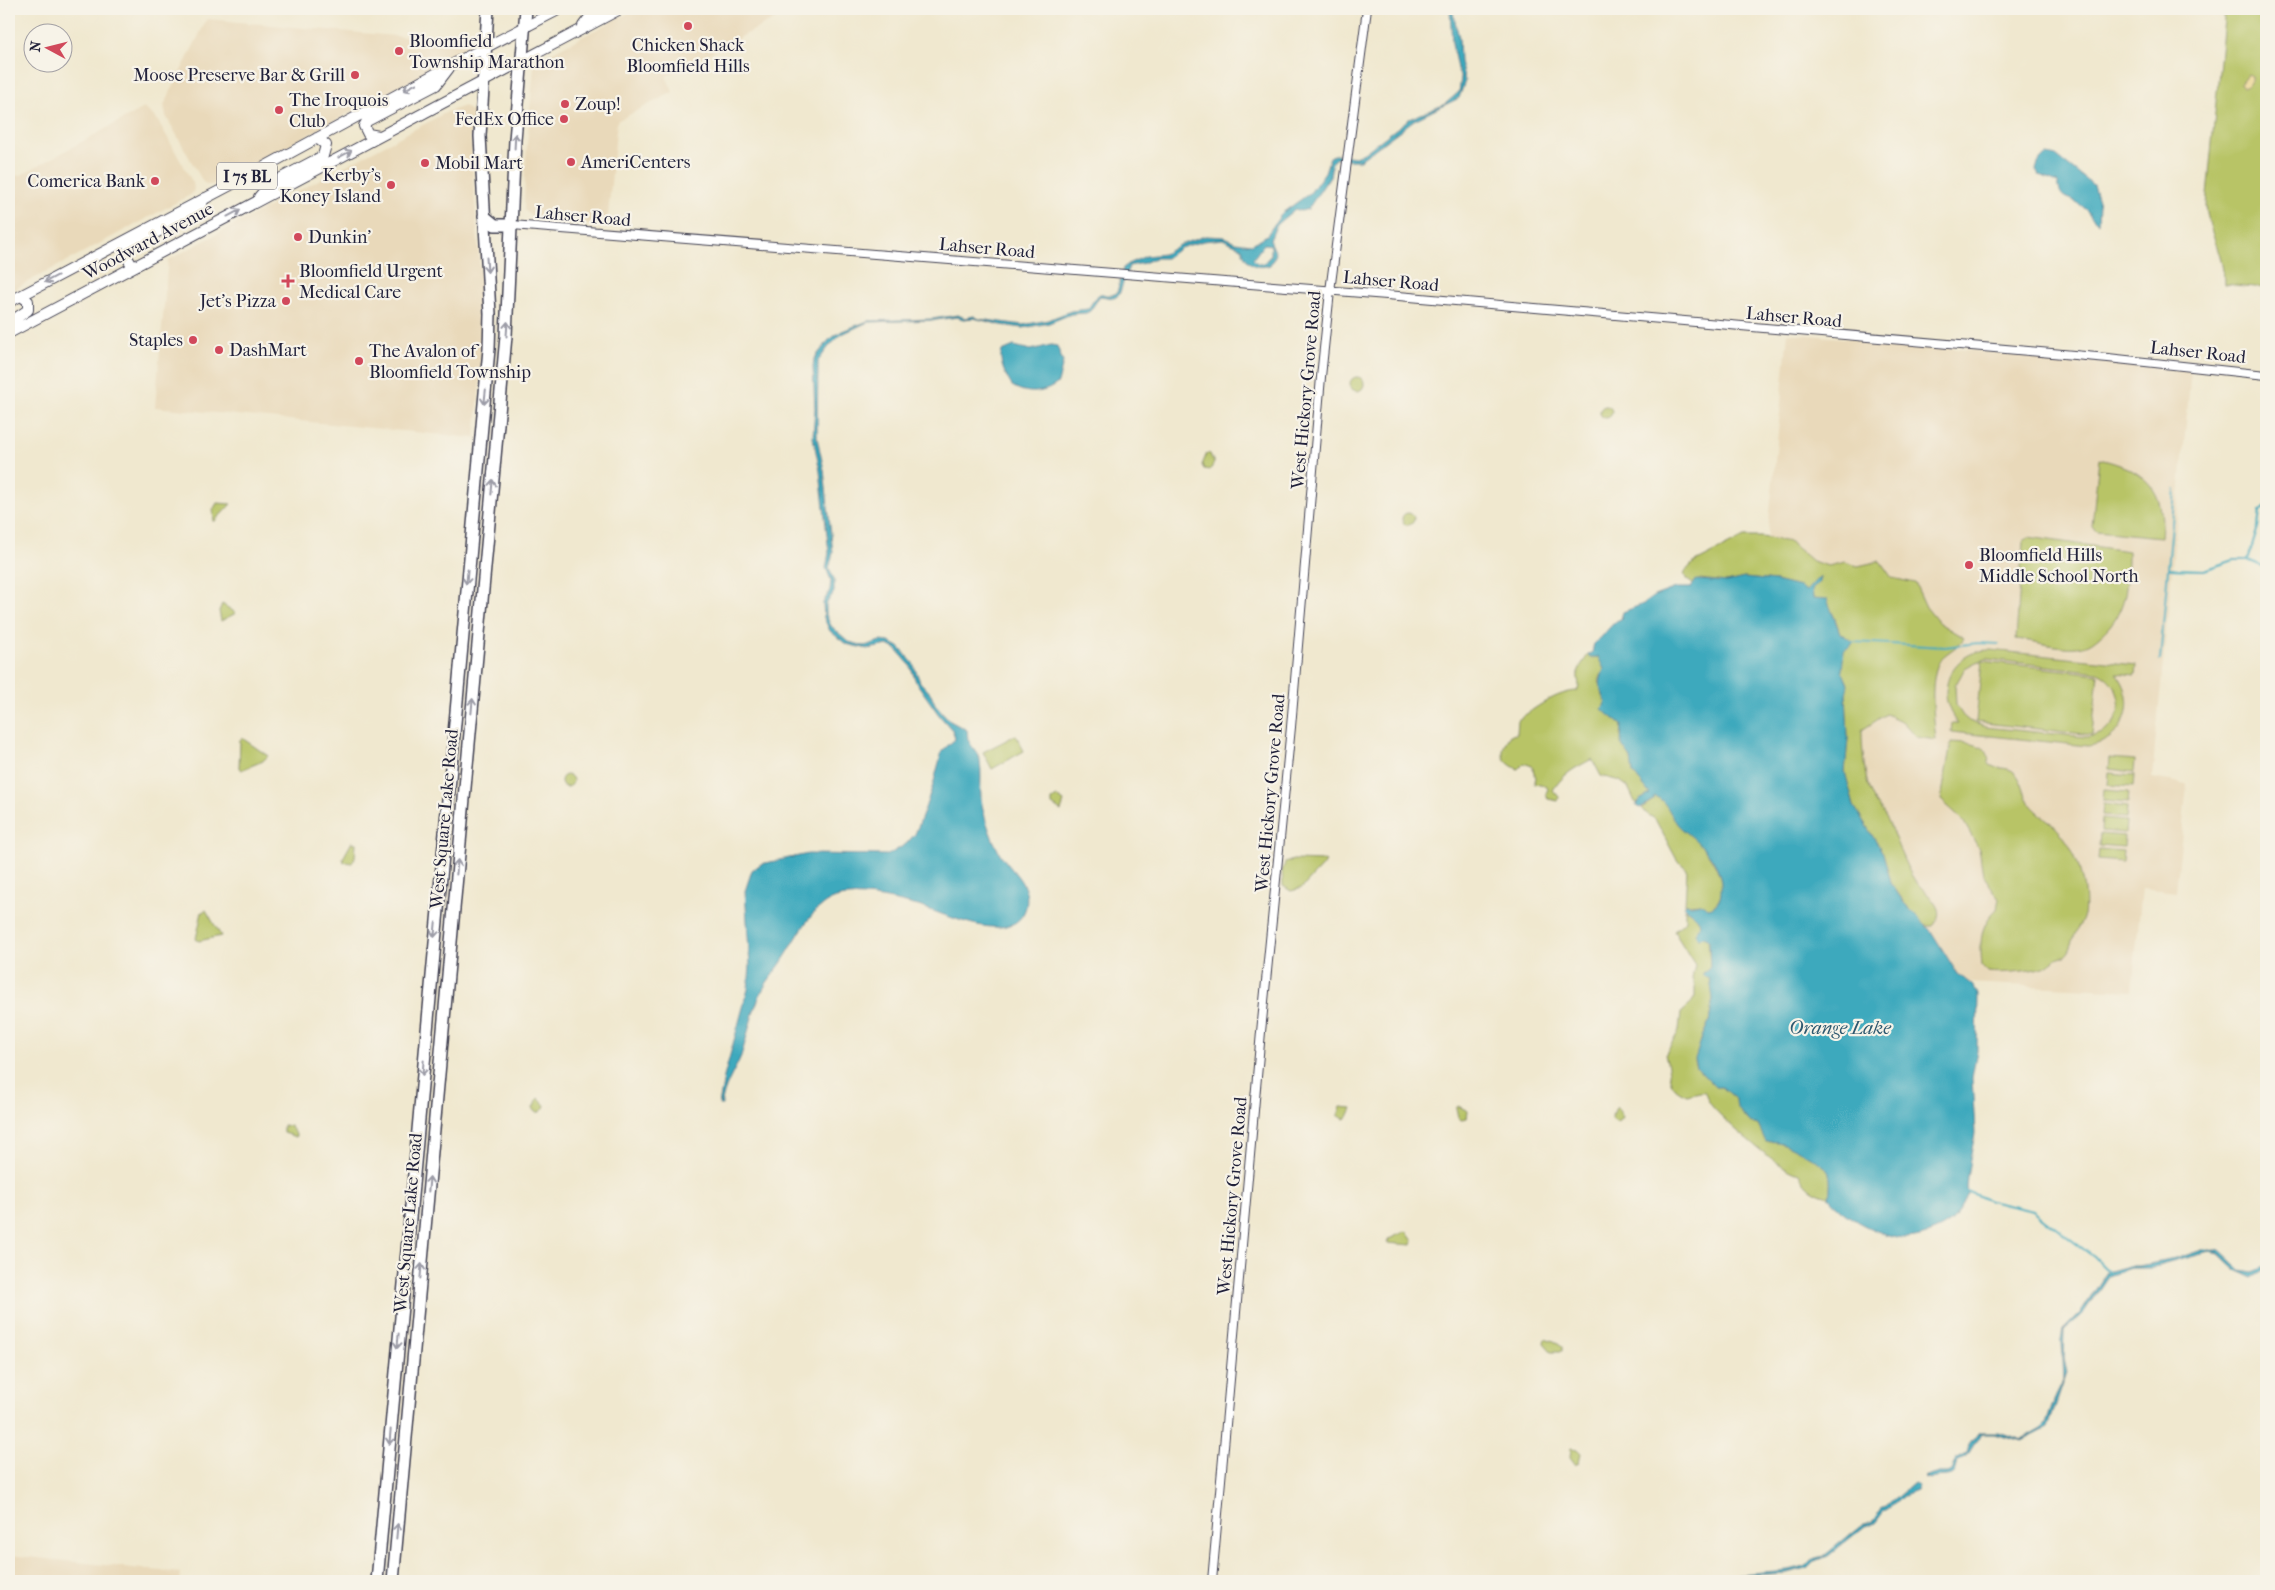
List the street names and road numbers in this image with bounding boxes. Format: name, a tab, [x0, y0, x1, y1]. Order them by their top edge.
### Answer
road number: I 75 BL	[217, 162, 277, 190]
street label: Woodward Avenue	[78, 198, 217, 285]
street label: Lahser Road	[534, 202, 632, 231]
street label: Lahser Road	[938, 234, 1036, 263]
street label: Lahser Road	[1342, 267, 1440, 296]
street label: West Hickory Grove Road	[1287, 290, 1326, 491]
street label: Lahser Road	[1745, 303, 1843, 332]
street label: Lahser Road	[2149, 337, 2247, 368]
street label: West Hickory Grove Road	[1251, 693, 1290, 894]
street label: West Square Lake Road	[426, 728, 463, 911]
street label: West Hickory Grove Road	[1213, 1096, 1252, 1297]
street label: West Square Lake Road	[390, 1132, 427, 1315]

